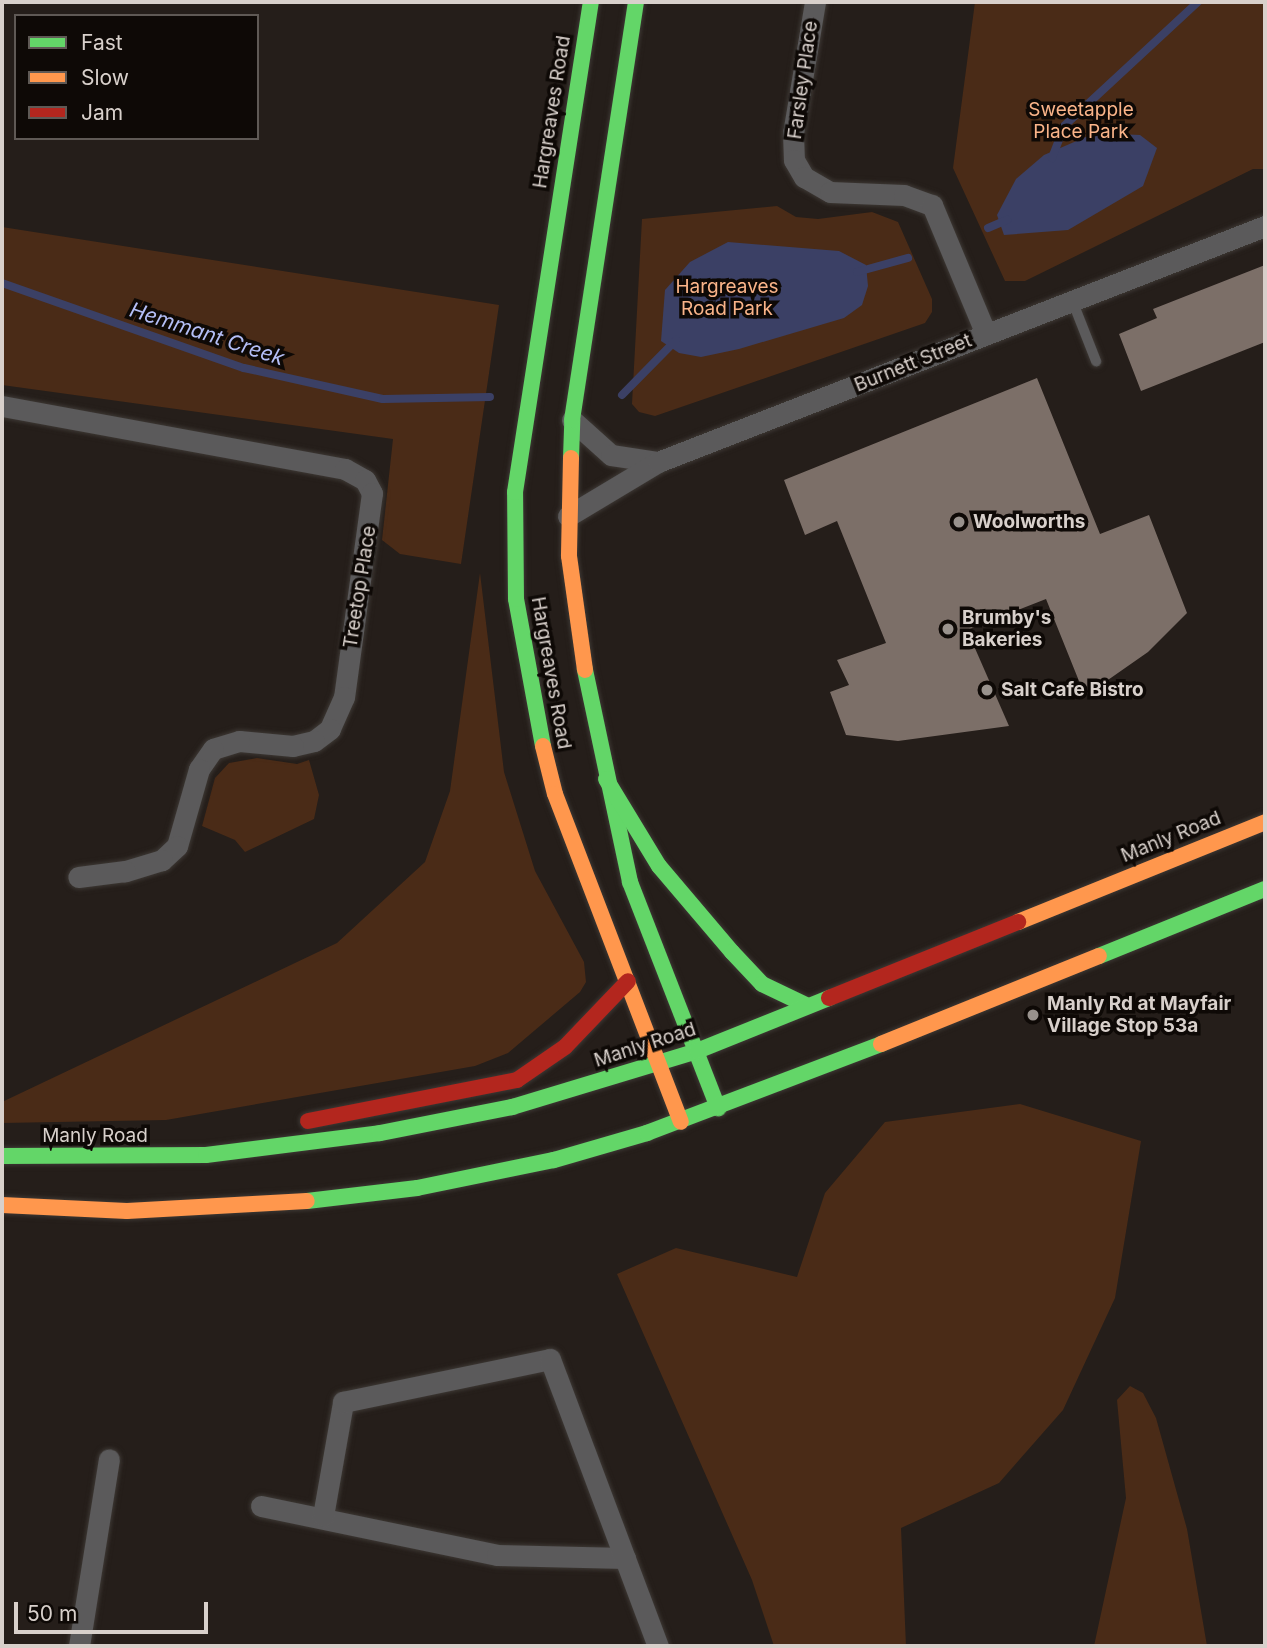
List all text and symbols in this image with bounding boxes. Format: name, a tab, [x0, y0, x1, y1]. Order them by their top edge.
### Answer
legend	[14, 14, 259, 140]
street label: Farsley Place	[783, 19, 823, 141]
text: Fast	[81, 30, 123, 55]
street label: Hargreaves Road	[529, 34, 575, 190]
text: Slow	[81, 65, 129, 90]
park label: Sweetapple Place Park	[1028, 99, 1134, 143]
text: Jam	[81, 100, 123, 125]
park label: Hargreaves Road Park	[675, 276, 779, 320]
water label: Hemmant Creek	[126, 297, 288, 371]
street label: Burnett Street	[851, 329, 975, 397]
place label: Woolworths	[973, 511, 1085, 533]
marker: Woolworths	[951, 514, 967, 530]
street label: Treetop Place	[339, 524, 381, 650]
street label: Hargreaves Road	[526, 595, 576, 751]
place label: Brumby's Bakeries	[962, 607, 1051, 651]
marker: Brumby's Bakeries	[940, 621, 956, 637]
place label: Salt Cafe Bistro	[1001, 679, 1144, 701]
marker: Salt Cafe Bistro	[979, 682, 995, 698]
street label: Manly Road	[1118, 807, 1224, 867]
place label: Manly Rd at Mayfair Village Stop 53a	[1047, 993, 1231, 1037]
marker: Manly Rd at Mayfair Village Stop 53a	[1025, 1007, 1041, 1023]
street label: Manly Road	[591, 1018, 699, 1072]
street label: Manly Road	[42, 1125, 148, 1147]
scale bar	[18, 1588, 212, 1632]
text: 50 m	[27, 1601, 77, 1626]

